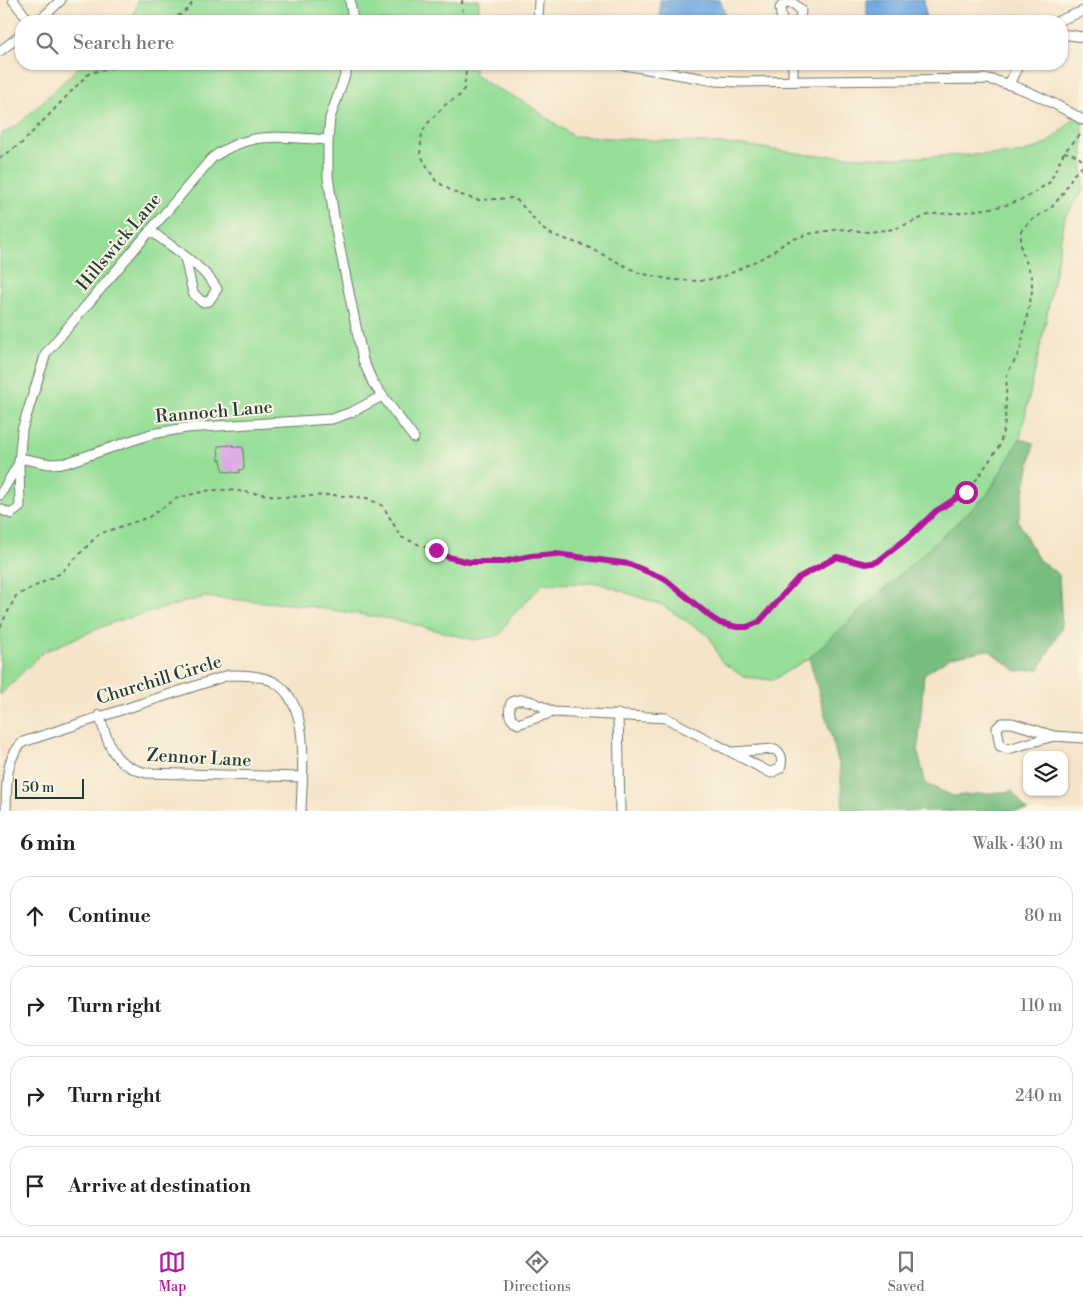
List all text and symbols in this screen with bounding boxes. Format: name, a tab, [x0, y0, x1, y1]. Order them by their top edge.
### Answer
search box	[15, 15, 1068, 70]
icon: search	[33, 29, 61, 57]
text: Search here	[73, 31, 174, 55]
street label: Hillswick Lane	[71, 188, 167, 296]
street label: Rannoch Lane	[154, 395, 274, 429]
route start	[955, 481, 978, 504]
route end	[425, 539, 448, 562]
street label: Churchill Circle	[93, 650, 225, 710]
street label: Zennor Lane	[146, 744, 252, 772]
map controls	[1023, 751, 1068, 796]
button: layers	[1023, 751, 1068, 796]
scale bar	[15, 776, 84, 799]
text: 50 m	[22, 779, 54, 797]
text: 6 min	[20, 831, 75, 857]
text: Walk · 430 m	[973, 834, 1063, 854]
icon: ahead	[21, 902, 49, 930]
text: Continue	[68, 904, 151, 928]
text: 80 m	[1024, 906, 1062, 926]
icon: right	[21, 992, 49, 1020]
text: Turn right	[68, 994, 161, 1018]
text: 110 m	[1020, 996, 1062, 1016]
icon: right	[21, 1082, 49, 1110]
text: Turn right	[68, 1084, 161, 1108]
text: 240 m	[1015, 1086, 1062, 1106]
icon: arrive	[21, 1172, 49, 1200]
text: Arrive at destination	[68, 1174, 251, 1198]
tab: Map	[158, 1248, 186, 1296]
tab: Directions	[503, 1248, 571, 1296]
tab: Saved	[888, 1248, 925, 1296]

